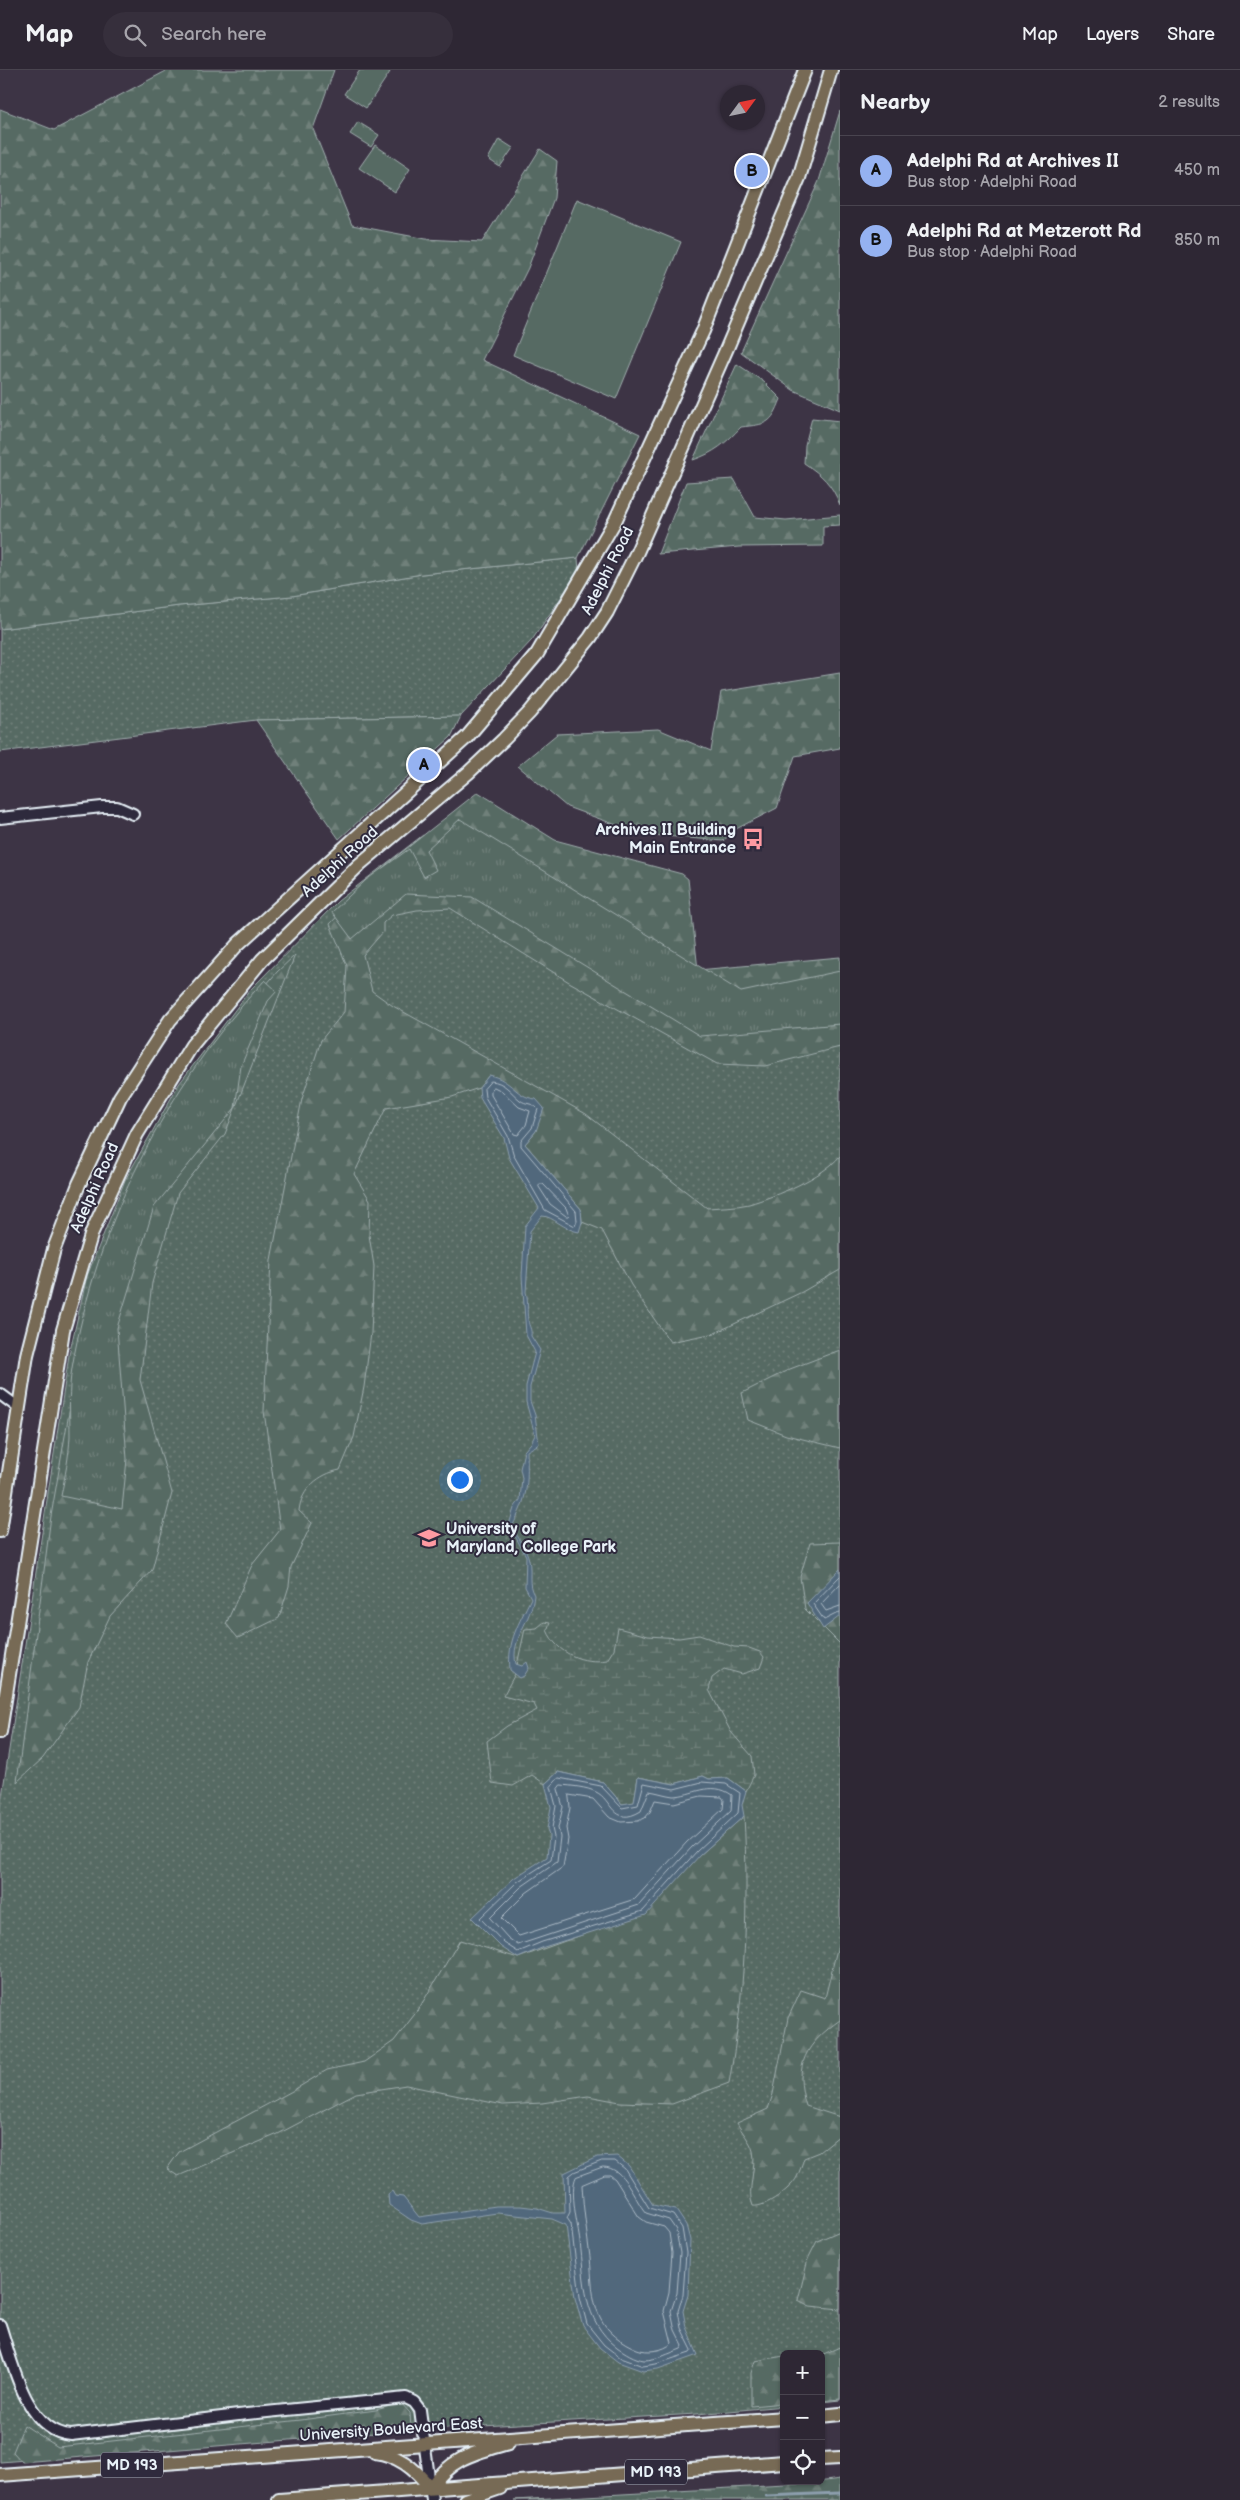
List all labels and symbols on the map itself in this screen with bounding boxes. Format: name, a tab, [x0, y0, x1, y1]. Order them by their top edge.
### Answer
north arrow	[720, 85, 765, 130]
pin: B	[736, 152, 768, 190]
street label: Adelphi Road	[578, 524, 638, 618]
pin: A	[408, 746, 440, 784]
place label: Archives II Building Main Entrance	[595, 821, 736, 858]
street label: Adelphi Road	[298, 823, 382, 901]
bus stop icon: Archives II Building Main Entrance	[740, 826, 766, 852]
street label: Adelphi Road	[67, 1140, 123, 1236]
your location	[447, 1467, 473, 1493]
place label: University of Maryland, College Park	[446, 1520, 617, 1557]
school or university icon: University of Maryland, College Park	[416, 1525, 442, 1551]
street label: University Boulevard East	[299, 2414, 483, 2446]
road number: MD 193	[101, 2452, 163, 2478]
road number: MD 193	[625, 2460, 687, 2484]

